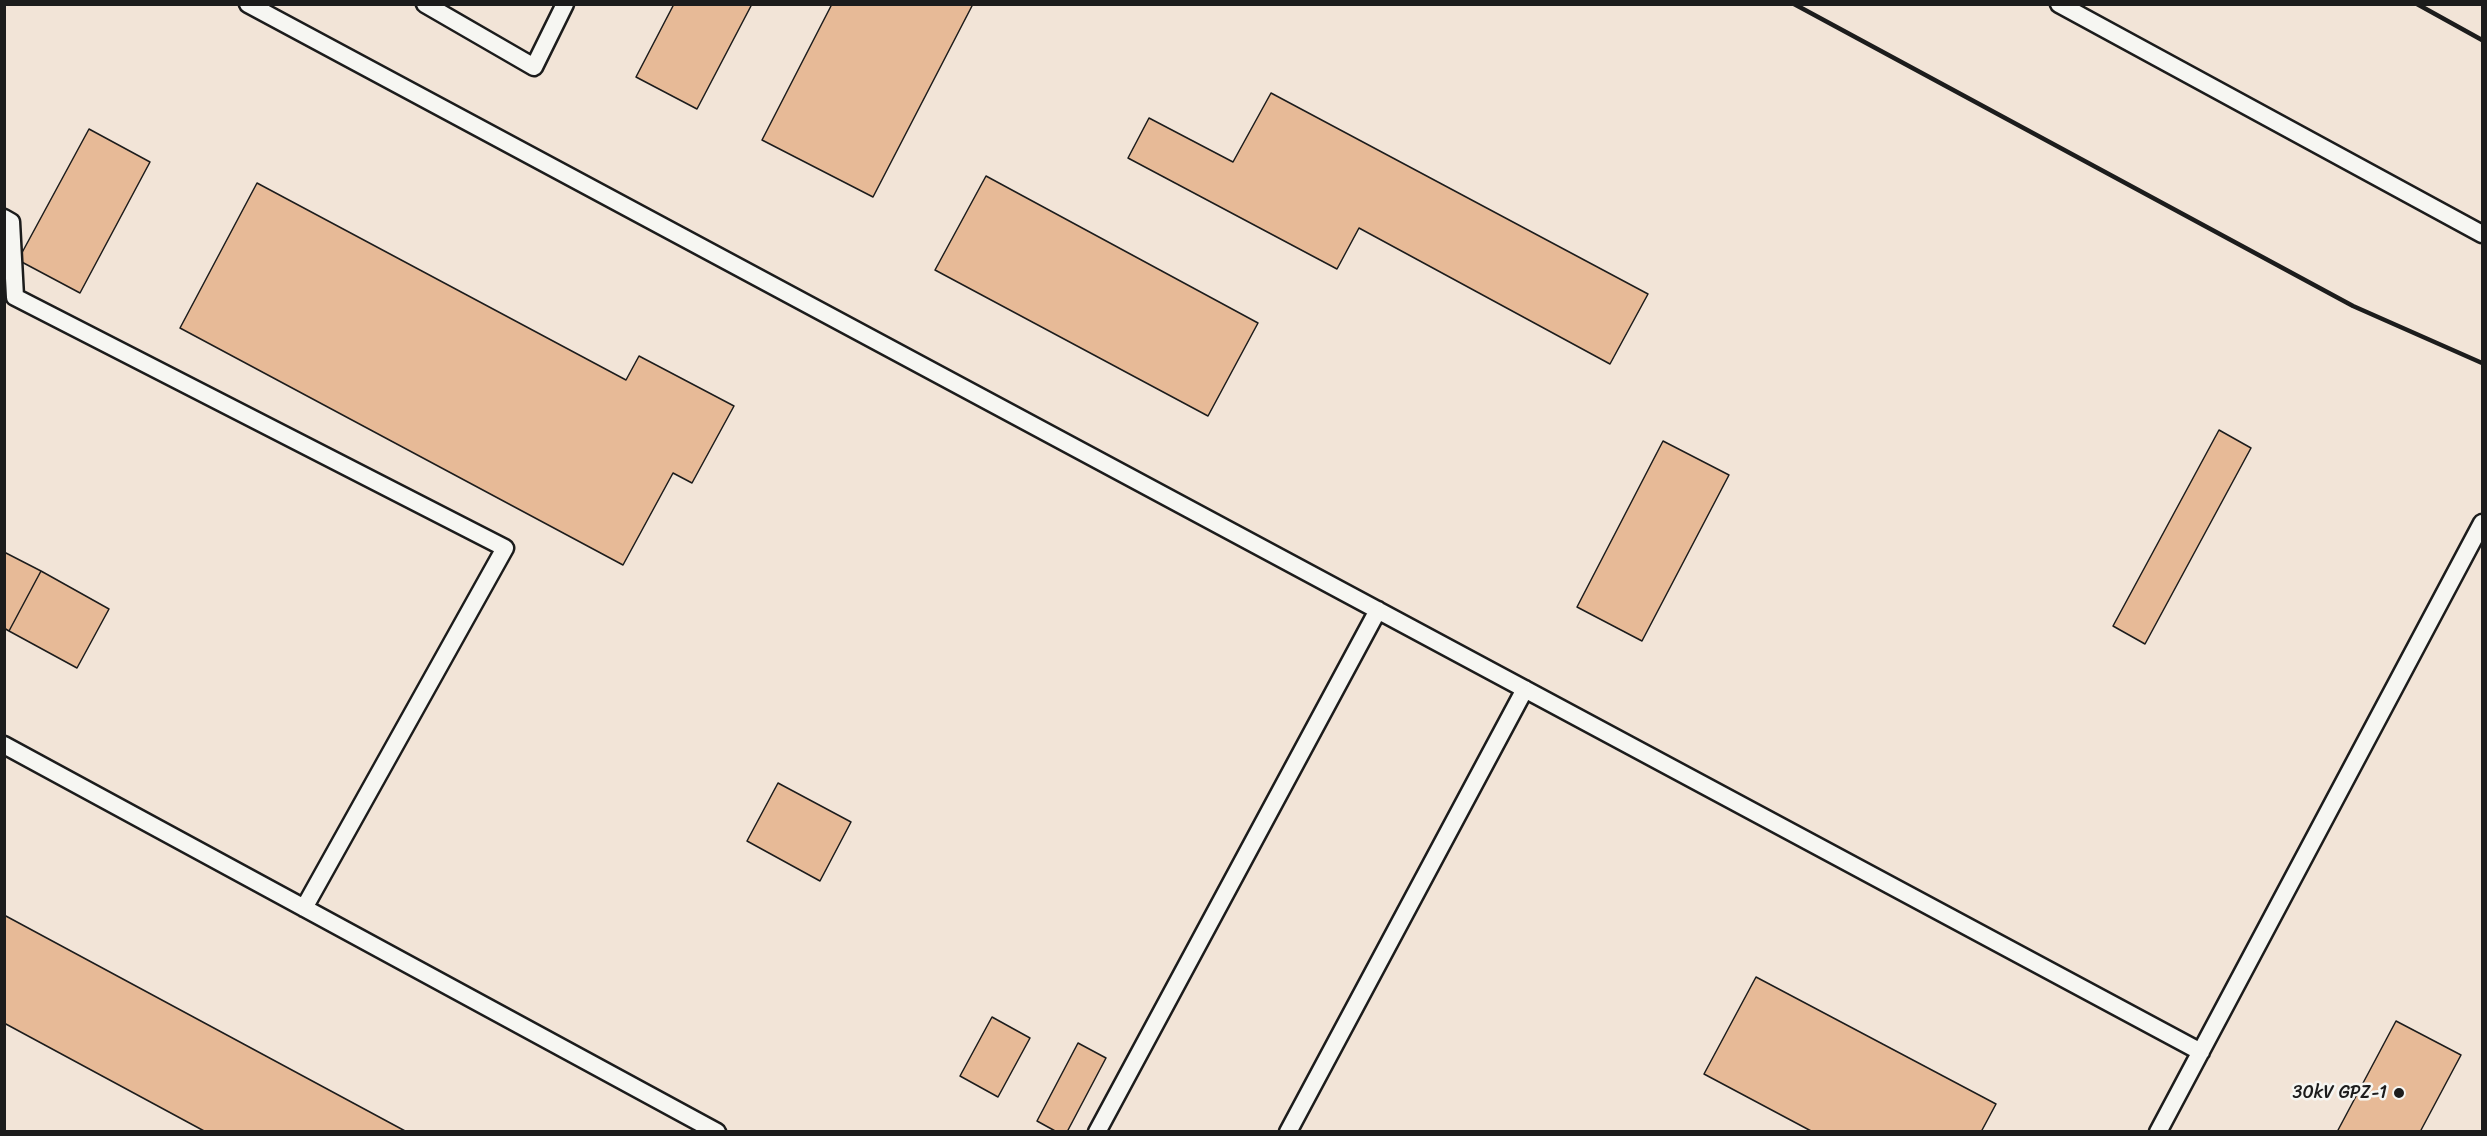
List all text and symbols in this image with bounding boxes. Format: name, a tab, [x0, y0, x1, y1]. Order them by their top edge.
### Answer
place label: 30kV GPZ-1	[2293, 1082, 2387, 1104]
marker: 30kV GPZ-1	[2392, 1086, 2406, 1100]

